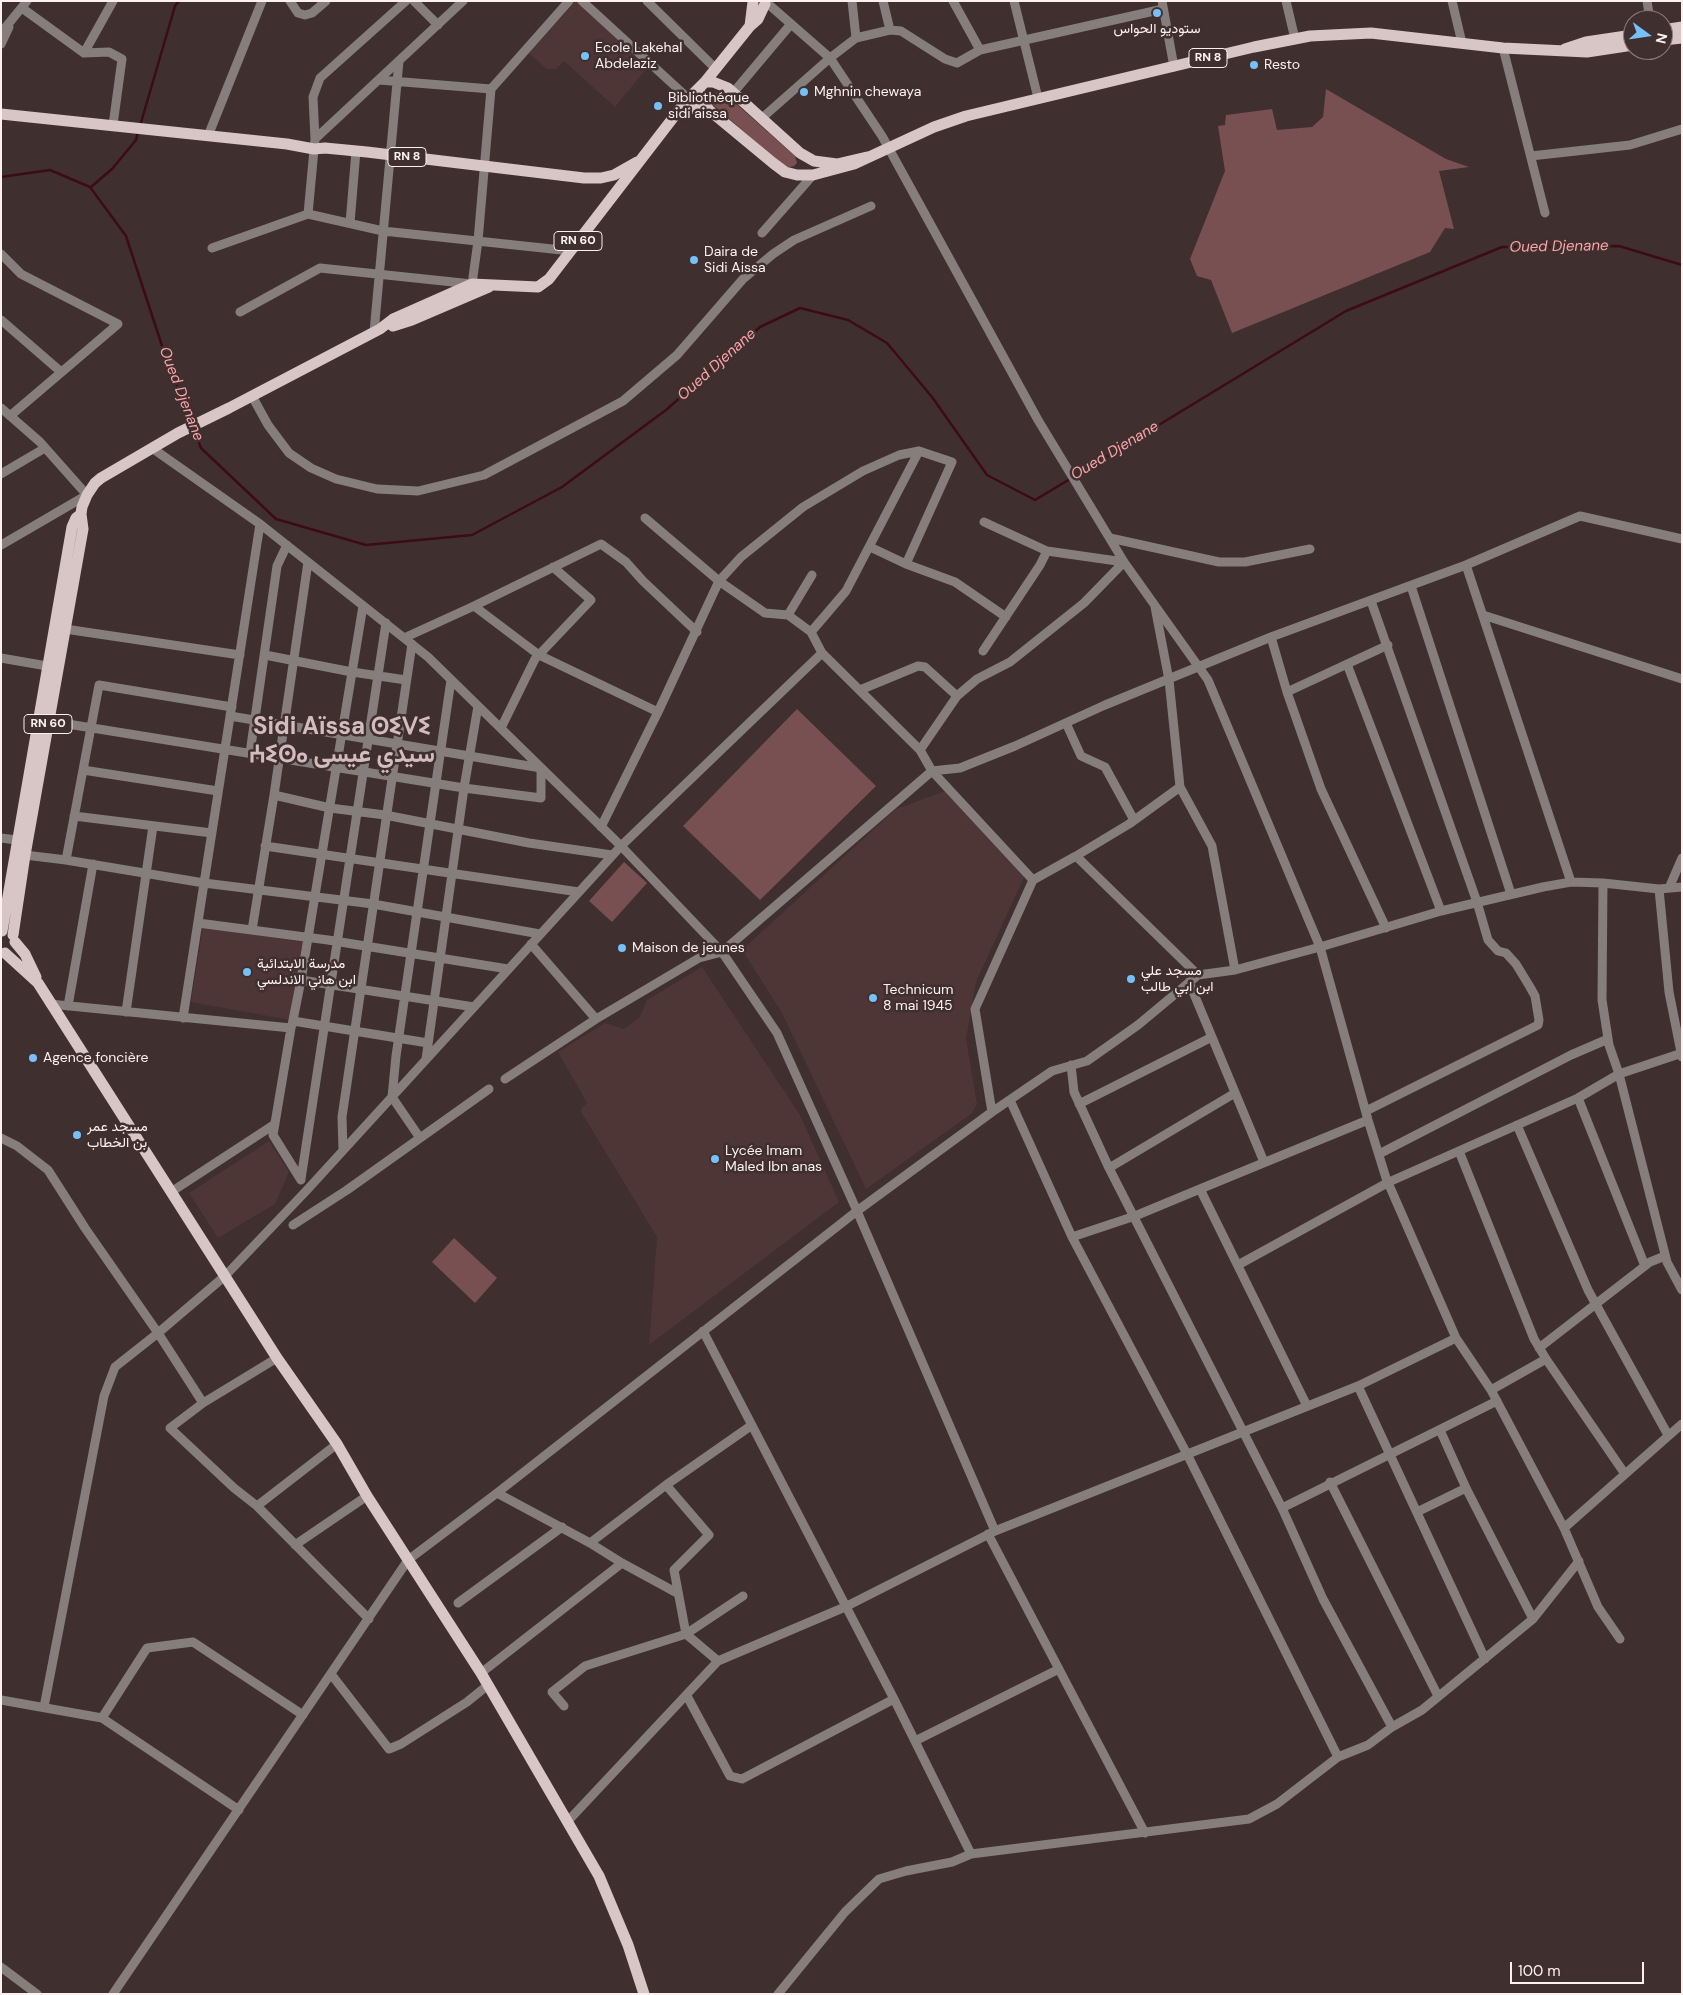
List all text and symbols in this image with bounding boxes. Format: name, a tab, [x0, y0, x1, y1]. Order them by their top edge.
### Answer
marker: ستوديو الحواس	[1151, 7, 1163, 19]
north arrow	[1623, 10, 1673, 60]
place label: ستوديو الحواس	[1114, 21, 1200, 37]
text: N	[1652, 31, 1672, 46]
place label: Ecole Lakehal Abdelaziz	[595, 40, 682, 72]
road number: RN 8	[1189, 48, 1227, 68]
marker: Ecole Lakehal Abdelaziz	[579, 50, 591, 62]
place label: Resto	[1264, 57, 1300, 73]
marker: Resto	[1248, 59, 1260, 71]
place label: Mghnin chewaya	[814, 84, 921, 100]
marker: Mghnin chewaya	[798, 86, 810, 98]
place label: Bibliothéque sidi aissa	[668, 90, 749, 122]
marker: Bibliothéque sidi aissa	[652, 100, 664, 112]
road number: RN 8	[388, 148, 426, 166]
road number: RN 60	[554, 232, 602, 250]
water label: Oued Djenane	[1509, 237, 1609, 257]
place label: Daira de Sidi Aissa	[704, 244, 766, 276]
marker: Daira de Sidi Aissa	[688, 254, 700, 266]
water label: Oued Djenane	[674, 325, 760, 405]
water label: Oued Djenane	[155, 344, 207, 444]
water label: Oued Djenane	[1068, 418, 1162, 484]
road number: RN 60	[24, 714, 72, 734]
district label: Sidi Aïssa ⵙⵉⴸⵉ ⵄⵉⵙⴰ سيدي عيسى	[249, 714, 435, 770]
place label: Maison de jeunes	[632, 940, 745, 956]
marker: Maison de jeunes	[616, 942, 628, 954]
place label: مدرسة الابتدائية ابن هاني الاندلسي	[257, 956, 356, 989]
place label: مسجد علي ابن ابي طالب	[1141, 963, 1214, 996]
marker: مدرسة الابتدائية ابن هاني الاندلسي	[241, 966, 253, 978]
marker: مسجد علي ابن ابي طالب	[1125, 973, 1137, 985]
place label: Technicum 8 mai 1945	[883, 982, 954, 1014]
marker: Technicum 8 mai 1945	[867, 992, 879, 1004]
place label: Agence foncière	[43, 1050, 149, 1066]
marker: Agence foncière	[27, 1052, 39, 1064]
place label: مسجد عمر بن الخطاب	[87, 1119, 148, 1152]
marker: مسجد عمر بن الخطاب	[71, 1129, 83, 1141]
place label: Lycée Imam Maled Ibn anas	[725, 1143, 822, 1176]
marker: Lycée Imam Maled Ibn anas	[709, 1153, 721, 1165]
scale bar	[1513, 1952, 1647, 1984]
text: 100 m	[1518, 1961, 1561, 1981]

